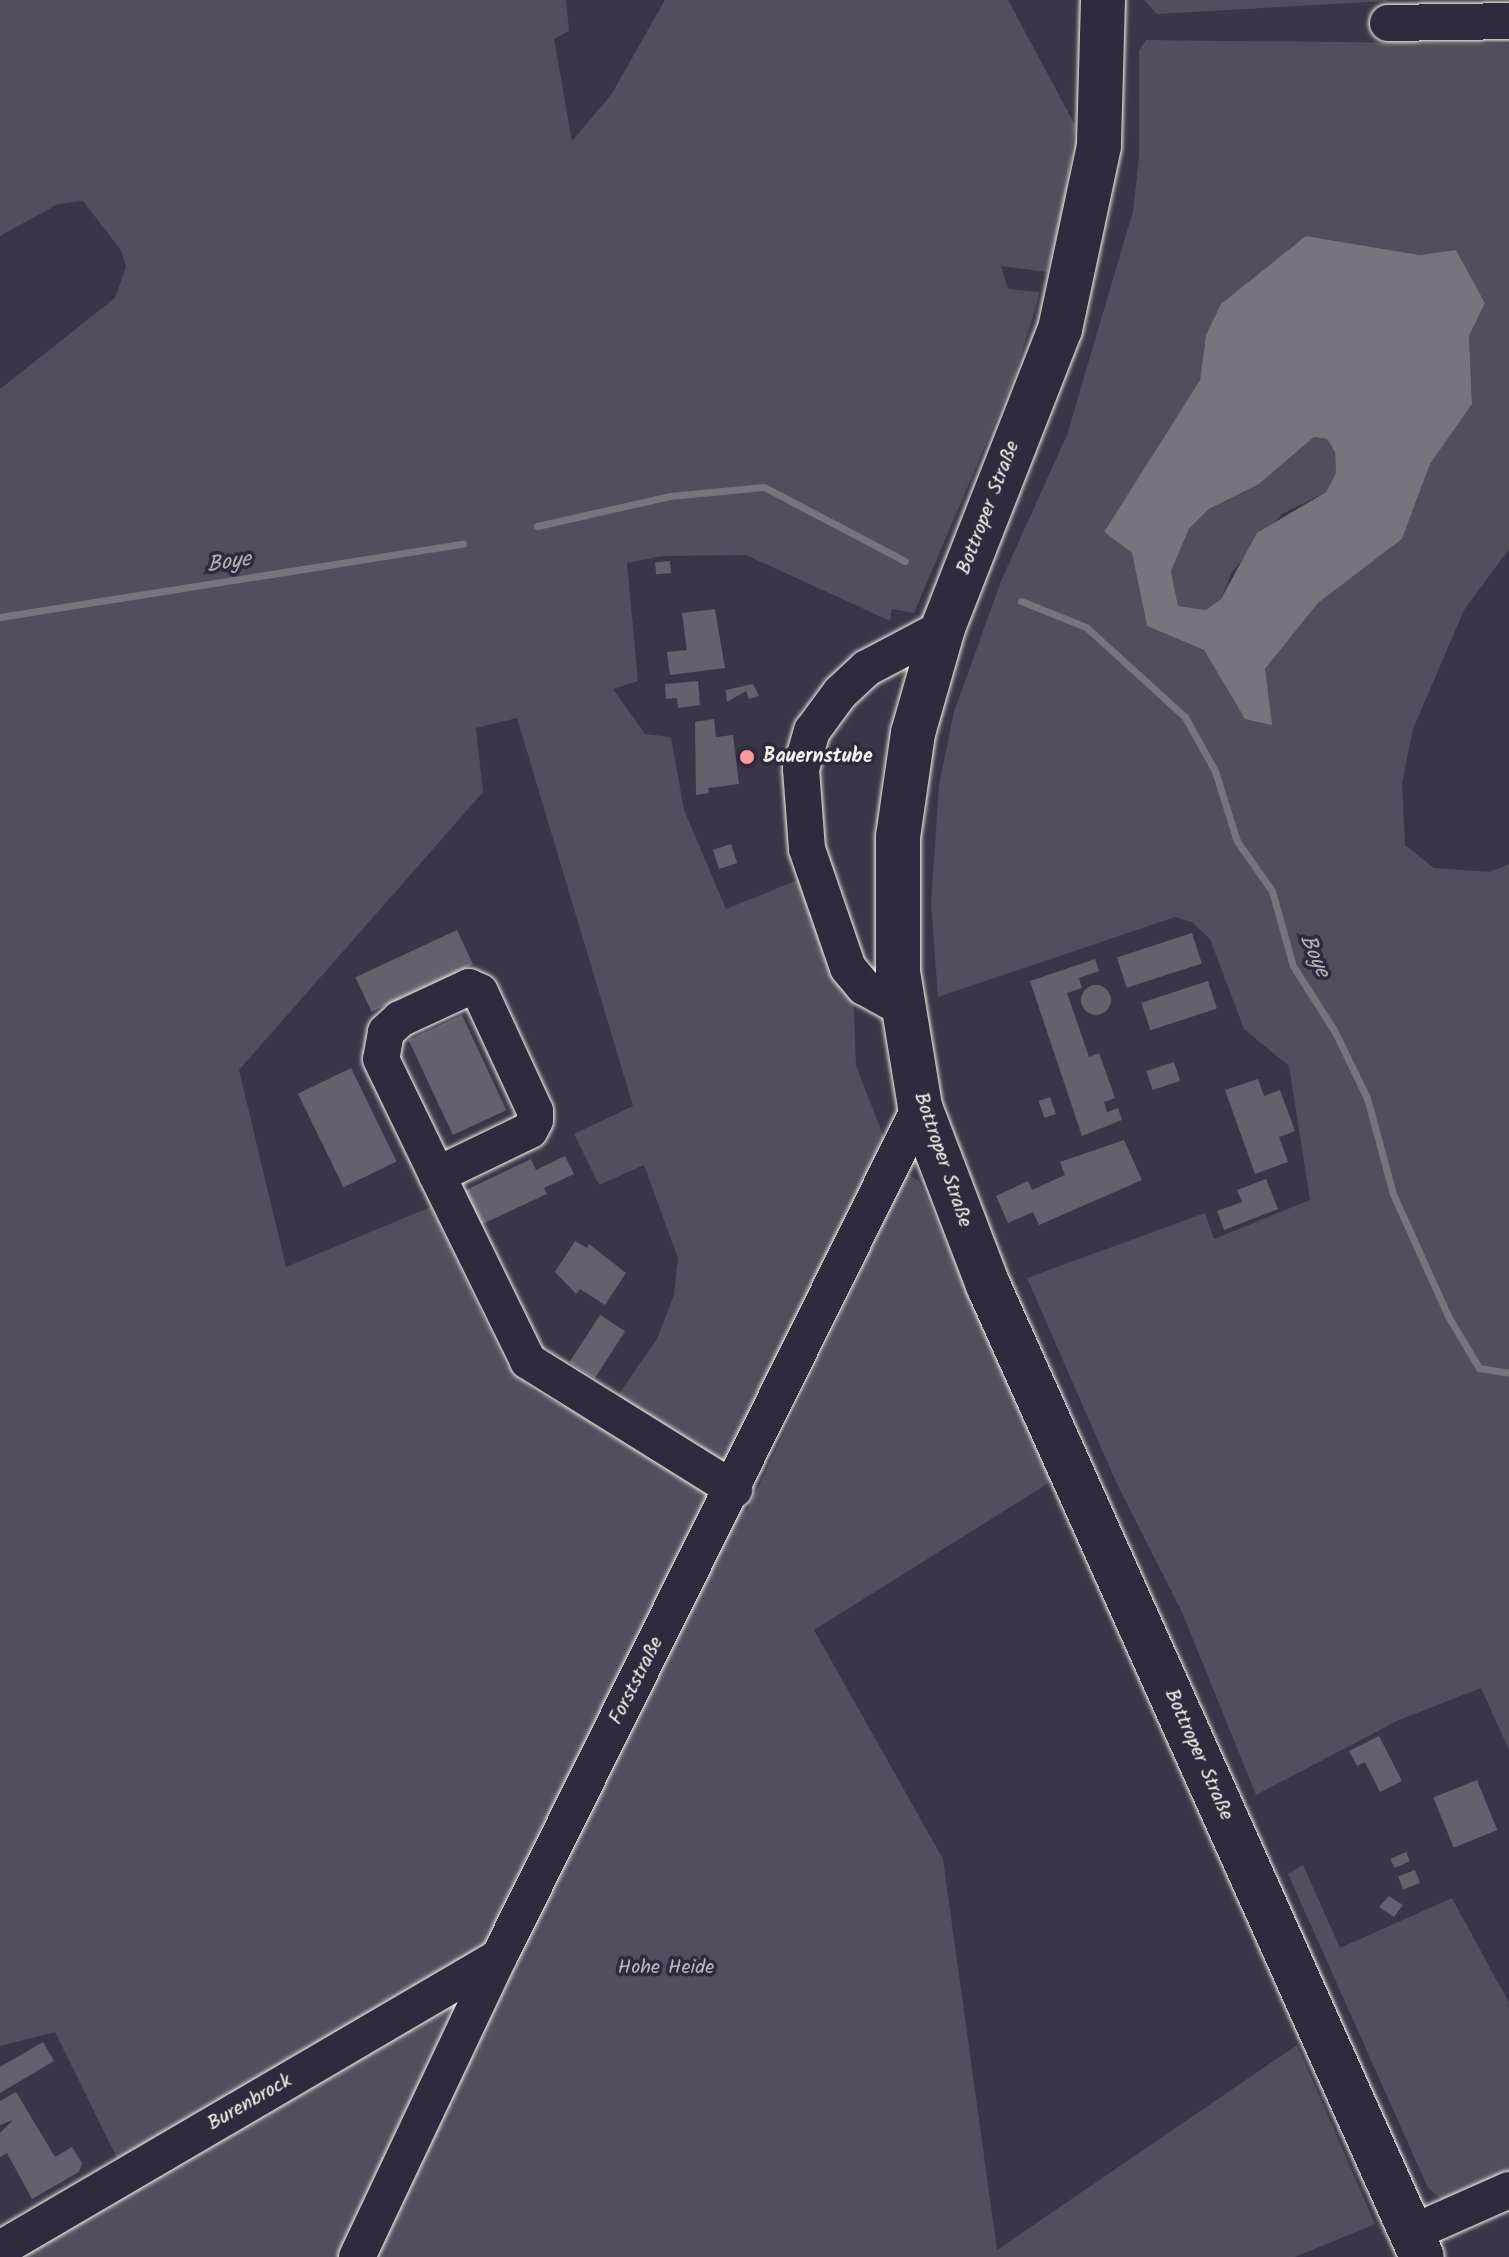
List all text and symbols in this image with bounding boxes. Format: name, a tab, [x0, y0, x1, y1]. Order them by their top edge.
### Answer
street label: Bottroper Straße	[952, 438, 1026, 578]
water label: Boye	[205, 547, 253, 579]
place label: Bauernstube	[763, 745, 873, 769]
marker: Bauernstube	[738, 748, 756, 766]
water label: Boye	[1293, 930, 1335, 982]
street label: Bottroper Straße	[908, 1089, 976, 1231]
street label: Forststraße	[605, 1633, 669, 1729]
street label: Bottroper Straße	[1158, 1686, 1238, 1824]
park label: Hohe Heide	[618, 1956, 714, 1980]
street label: Burenbrock	[204, 2069, 296, 2137]

